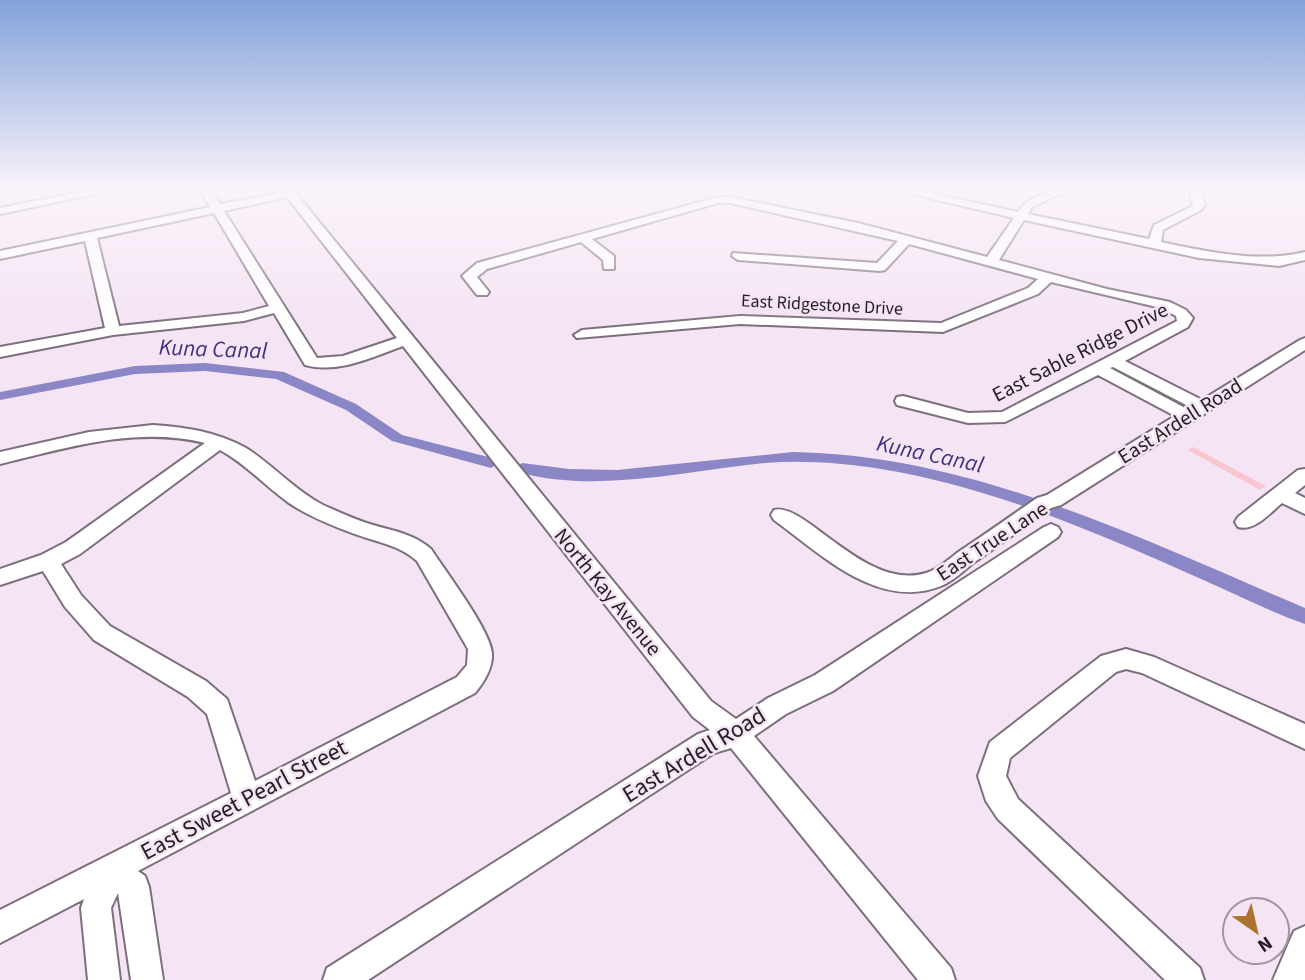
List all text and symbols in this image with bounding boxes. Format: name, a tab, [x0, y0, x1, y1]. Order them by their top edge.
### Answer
street label: East Ridgestone Drive	[740, 288, 904, 322]
street label: East Sable Ridge Drive	[987, 295, 1173, 409]
water label: Kuna Canal	[158, 331, 268, 367]
street label: East Ardell Road	[1112, 371, 1248, 471]
water label: Kuna Canal	[873, 427, 987, 481]
street label: East True Lane	[930, 494, 1054, 588]
street label: North Kay Avenue	[547, 522, 669, 662]
street label: East Ardell Road	[616, 698, 772, 812]
street label: East Sweet Pearl Street	[134, 731, 354, 869]
north arrow	[1221, 896, 1291, 966]
text: N	[1252, 929, 1277, 959]

